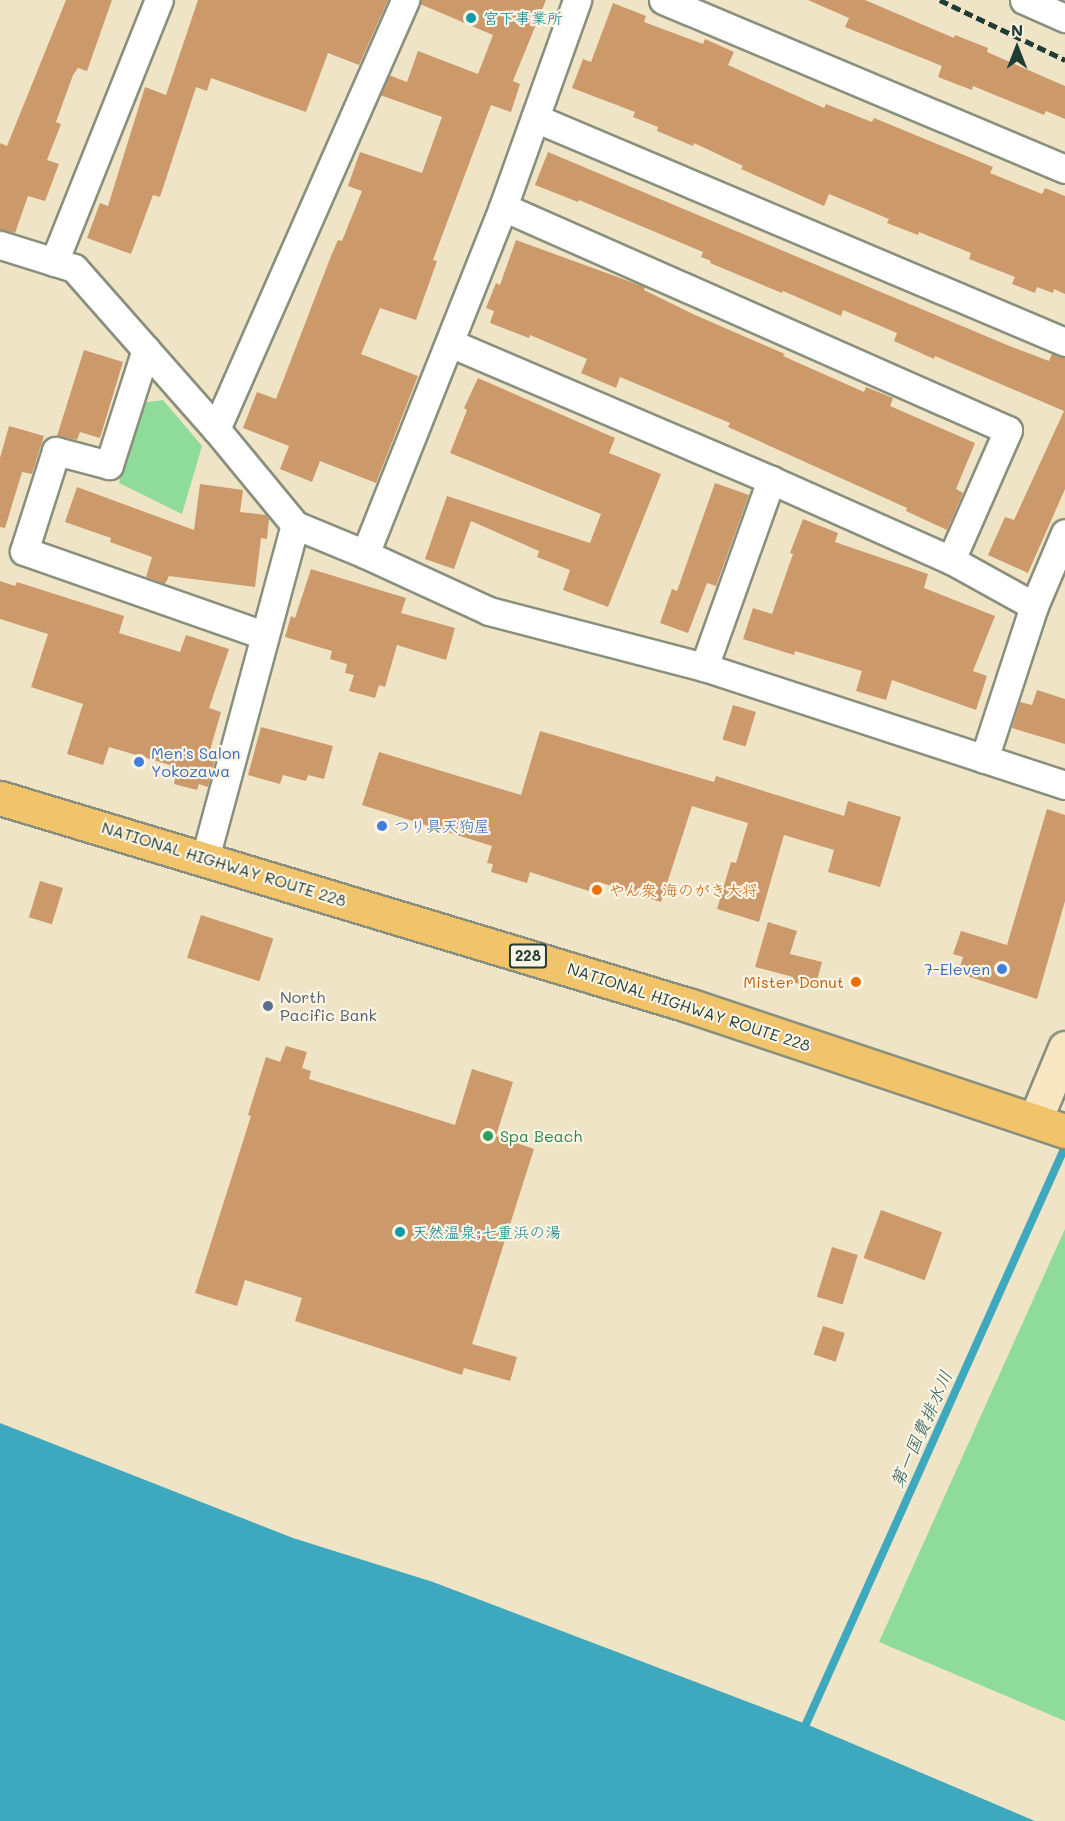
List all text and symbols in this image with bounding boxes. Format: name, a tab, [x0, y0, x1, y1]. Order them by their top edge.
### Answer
place label: 宮下事業所	[483, 8, 563, 28]
marker: 宮下事業所	[464, 11, 478, 25]
north arrow	[987, 18, 1047, 78]
text: N	[1011, 19, 1023, 40]
place label: Men's Salon Yokozawa	[151, 743, 240, 781]
marker: Men's Salon Yokozawa	[132, 755, 146, 769]
place label: つり具天狗屋	[394, 816, 490, 836]
street label: NATIONAL HIGHWAY ROUTE 228	[99, 818, 349, 910]
marker: つり具天狗屋	[375, 819, 389, 833]
place label: やん衆 海のがき大将	[609, 880, 758, 900]
marker: やん衆 海のがき大将	[590, 883, 604, 897]
road number: 228	[508, 944, 548, 968]
street label: NATIONAL HIGHWAY ROUTE 228	[565, 959, 813, 1055]
place label: 7-Eleven	[924, 959, 990, 979]
marker: 7-Eleven	[995, 962, 1009, 976]
place label: Mister Donut	[743, 972, 844, 992]
marker: Mister Donut	[849, 975, 863, 989]
place label: North Pacific Bank	[280, 987, 377, 1025]
marker: North Pacific Bank	[261, 999, 275, 1013]
place label: Spa Beach	[500, 1126, 582, 1146]
marker: Spa Beach	[481, 1129, 495, 1143]
place label: 天然温泉;七重浜の湯	[412, 1222, 561, 1242]
marker: 天然温泉;七重浜の湯	[393, 1225, 407, 1239]
water label: 第一国費排水川	[886, 1367, 956, 1491]

